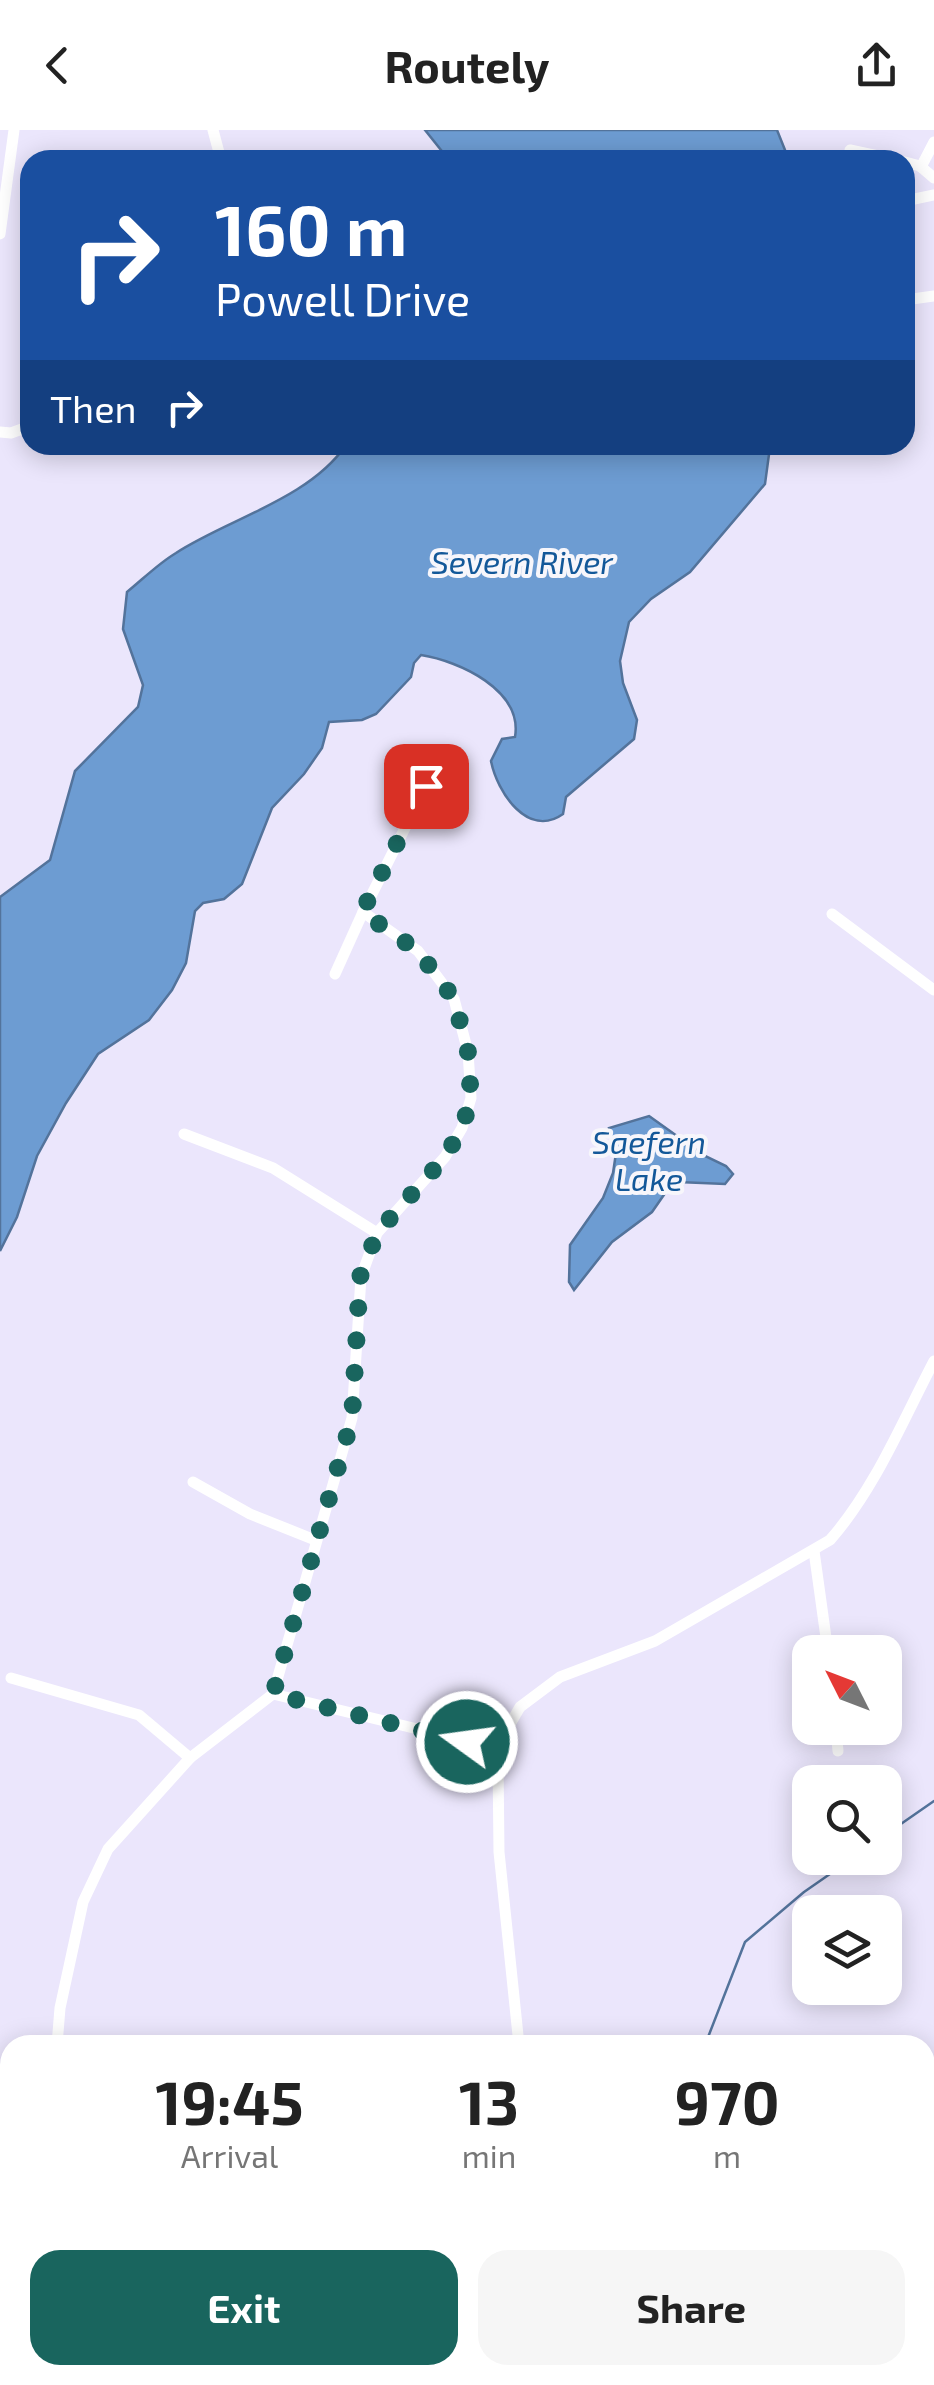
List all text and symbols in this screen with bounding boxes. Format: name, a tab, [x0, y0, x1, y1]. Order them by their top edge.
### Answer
icon: back	[30, 38, 85, 93]
text: Routely	[384, 38, 550, 92]
icon: share	[849, 38, 904, 93]
text: 160 m	[215, 186, 408, 270]
icon: right	[50, 190, 180, 320]
text: Powell Drive	[215, 271, 470, 325]
icon: right	[157, 380, 212, 435]
text: Then	[50, 385, 137, 431]
water label: Severn River	[431, 542, 614, 580]
pin	[384, 744, 469, 829]
icon: arrive	[399, 759, 454, 814]
water label: Saefern Lake	[592, 1122, 706, 1197]
north arrow	[792, 1635, 902, 1745]
map controls	[792, 1635, 902, 2005]
position arrow	[415, 1690, 519, 1794]
button: search	[792, 1765, 902, 1875]
button: layers	[792, 1895, 902, 2005]
text: 19:45	[156, 2065, 304, 2137]
text: 13	[459, 2065, 519, 2137]
text: 970	[675, 2065, 780, 2137]
text: Arrival	[181, 2136, 278, 2174]
text: min	[462, 2136, 516, 2174]
text: m	[713, 2136, 741, 2174]
button: Exit	[30, 2250, 458, 2365]
button: Share	[478, 2250, 905, 2365]

